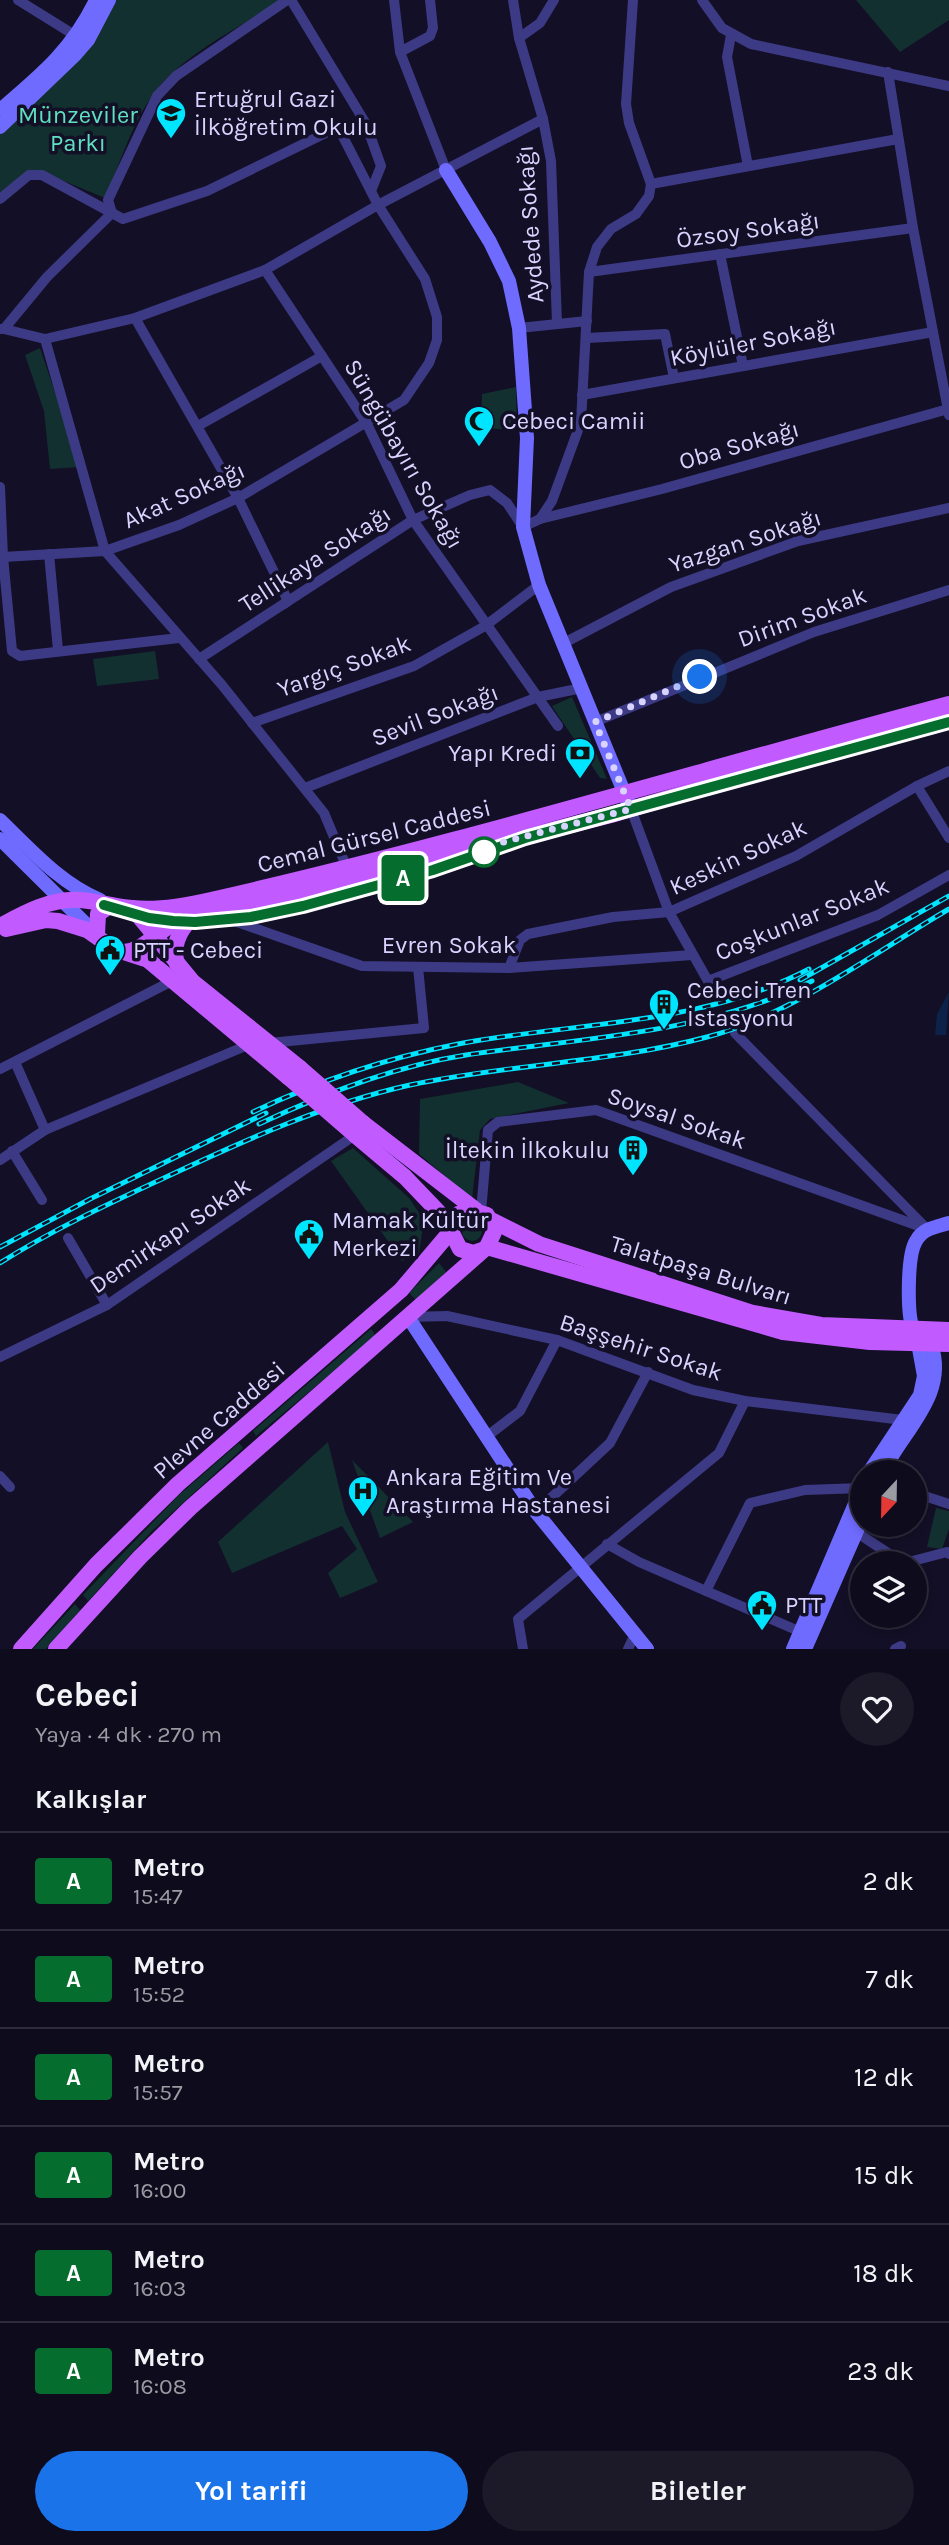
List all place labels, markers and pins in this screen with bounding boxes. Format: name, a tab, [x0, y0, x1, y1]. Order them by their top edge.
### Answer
place label: Ertuğrul Gazi İlköğretim Okulu	[194, 85, 378, 141]
school or university icon: Ertuğrul Gazi İlköğretim Okulu	[154, 96, 188, 140]
mosque icon: Cebeci Camii	[462, 404, 496, 448]
place label: Cebeci Camii	[502, 407, 646, 435]
bank icon: Yapı Kredi	[563, 736, 597, 780]
place label: Yapı Kredi	[448, 739, 557, 767]
unlabelled marker	[469, 837, 499, 867]
public building icon: PTT - Cebeci	[93, 933, 127, 977]
place label: PTT - Cebeci	[133, 936, 263, 964]
place label: Cebeci Tren İstasyonu	[687, 976, 812, 1032]
building icon: Cebeci Tren İstasyonu	[647, 987, 681, 1031]
building icon: İltekin İlkokulu	[616, 1133, 650, 1177]
place label: İltekin İlkokulu	[445, 1136, 610, 1164]
place label: Mamak Kültür Merkezi	[332, 1206, 489, 1262]
public building icon: Mamak Kültür Merkezi	[292, 1217, 326, 1261]
place label: Ankara Eğitim Ve Araştırma Hastanesi	[386, 1463, 611, 1519]
hospital icon: Ankara Eğitim Ve Araştırma Hastanesi	[346, 1474, 380, 1518]
public building icon: PTT	[745, 1588, 779, 1632]
place label: PTT	[785, 1591, 822, 1619]

